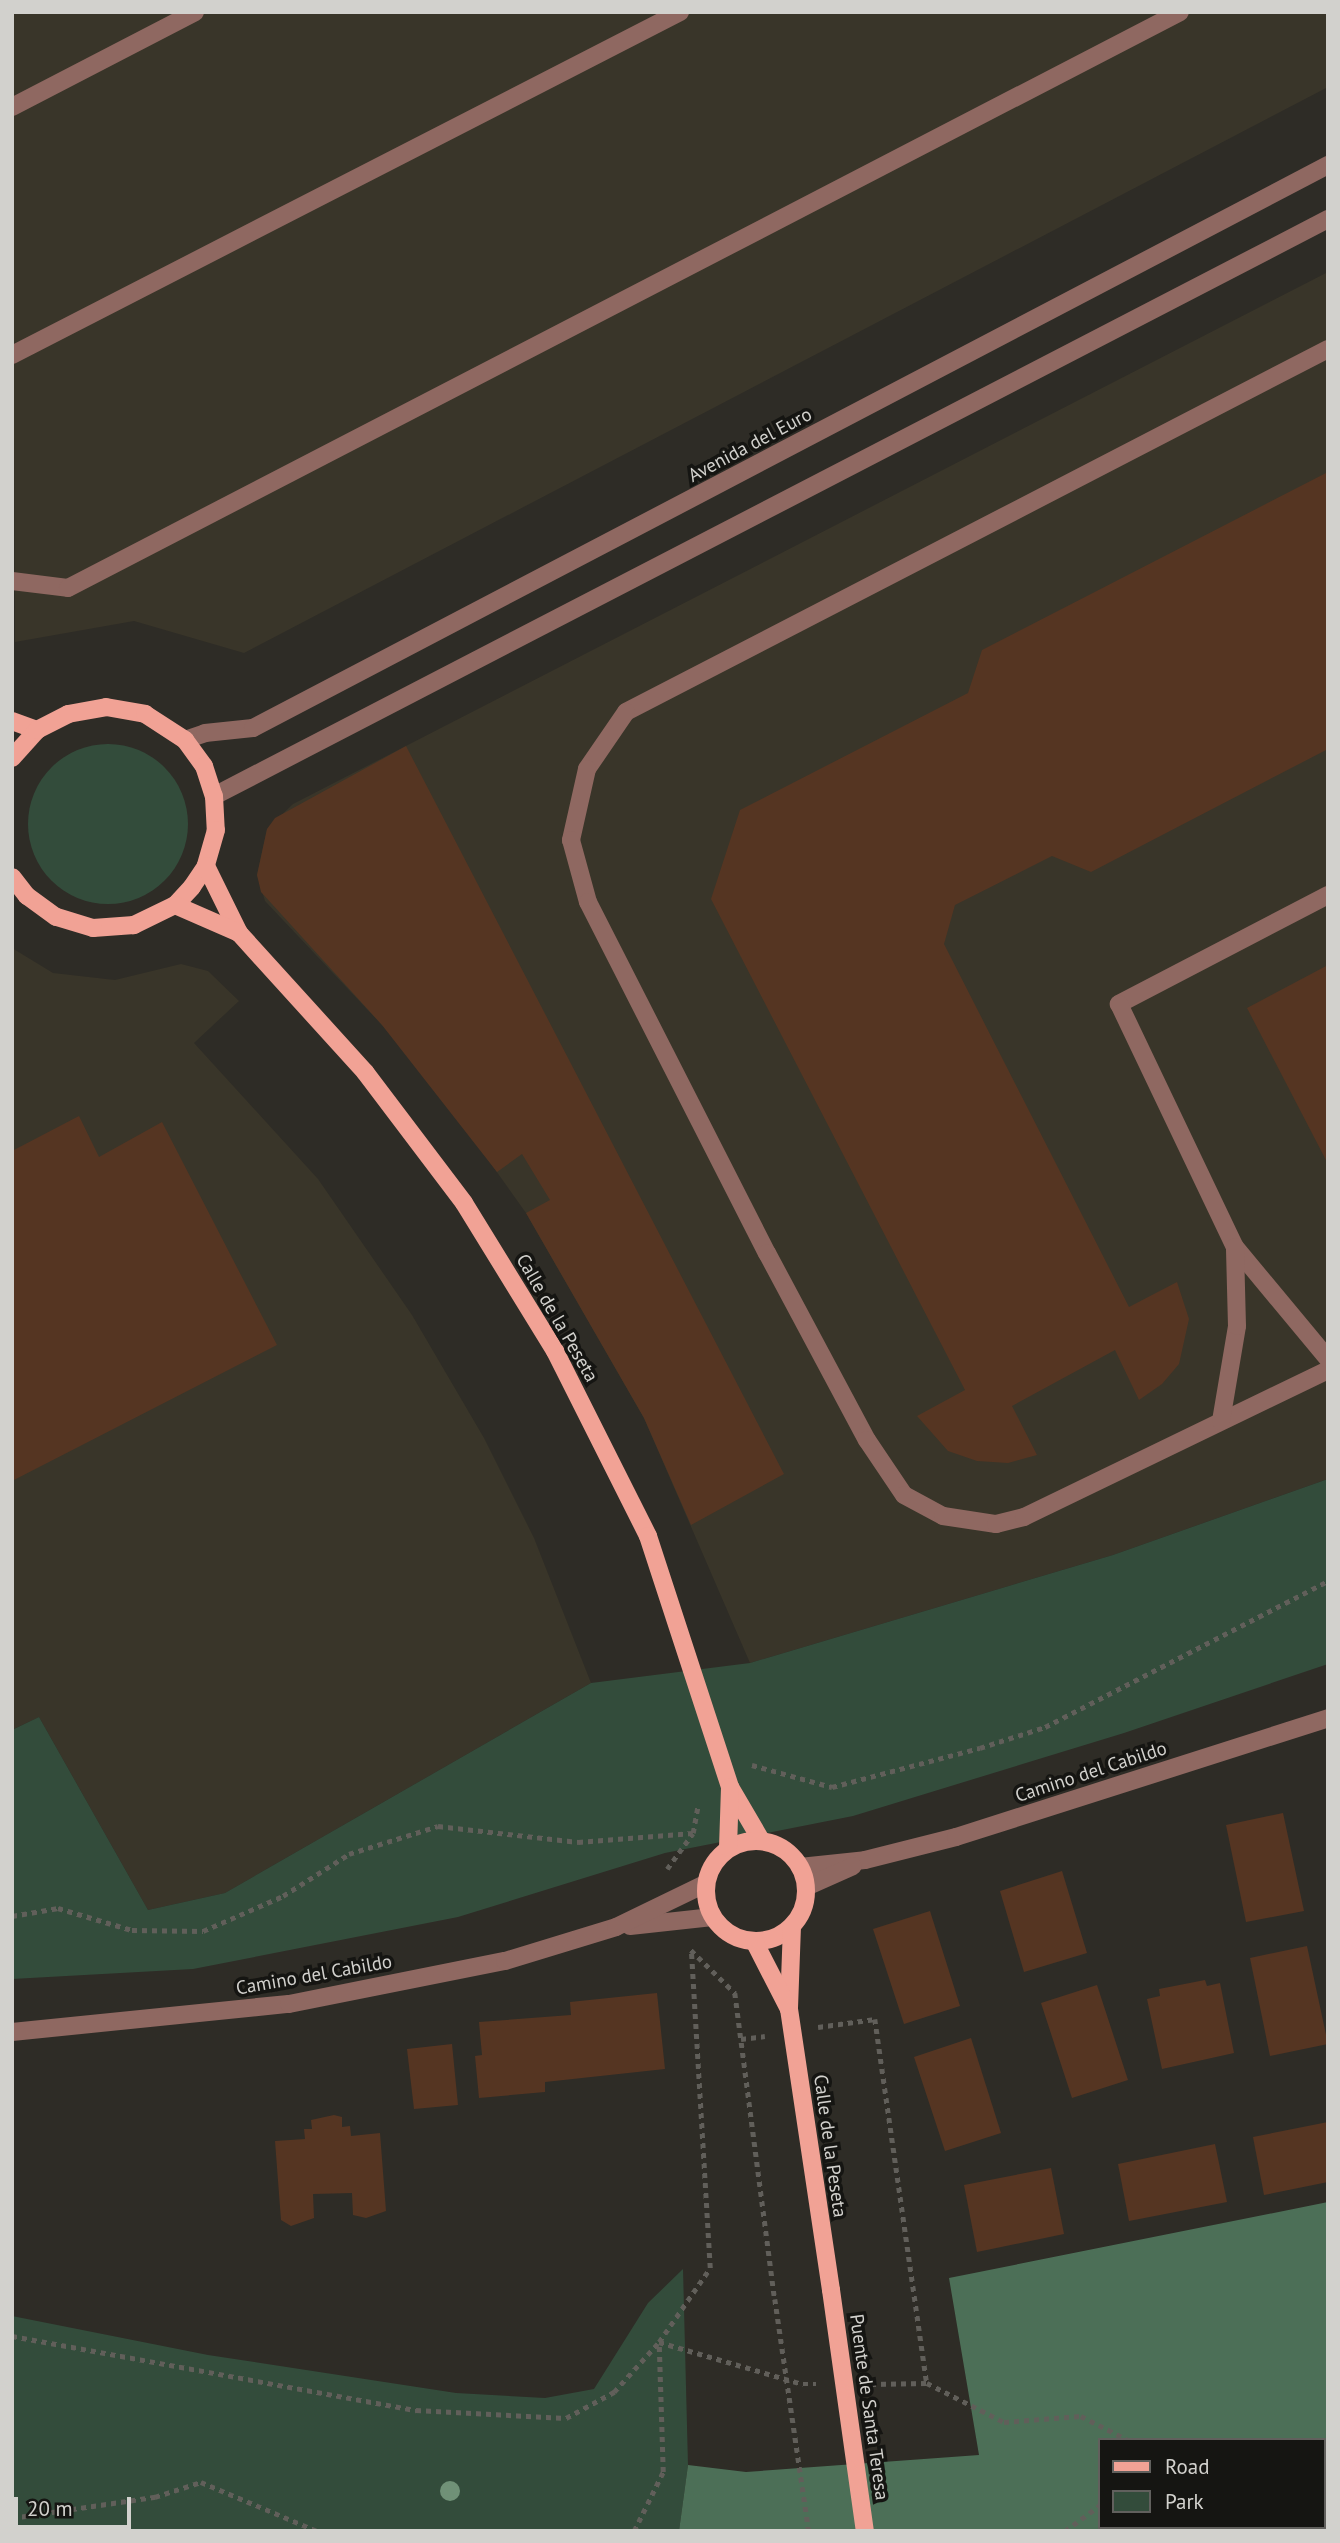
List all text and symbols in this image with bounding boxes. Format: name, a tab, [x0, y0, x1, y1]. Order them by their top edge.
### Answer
street label: Avenida del Euro	[684, 403, 816, 487]
street label: Calle de la Peseta	[511, 1250, 603, 1386]
street label: Camino del Cabildo	[1012, 1737, 1170, 1807]
street label: Camino del Cabildo	[234, 1950, 394, 2000]
street label: Calle de la Peseta	[809, 2073, 851, 2219]
street label: Puente de Santa Teresa	[845, 2312, 893, 2502]
legend	[1098, 2438, 1326, 2529]
text: Road	[1165, 2453, 1209, 2480]
scale bar	[18, 2484, 135, 2528]
text: Park	[1165, 2488, 1204, 2515]
text: 20 m	[27, 2495, 73, 2522]

